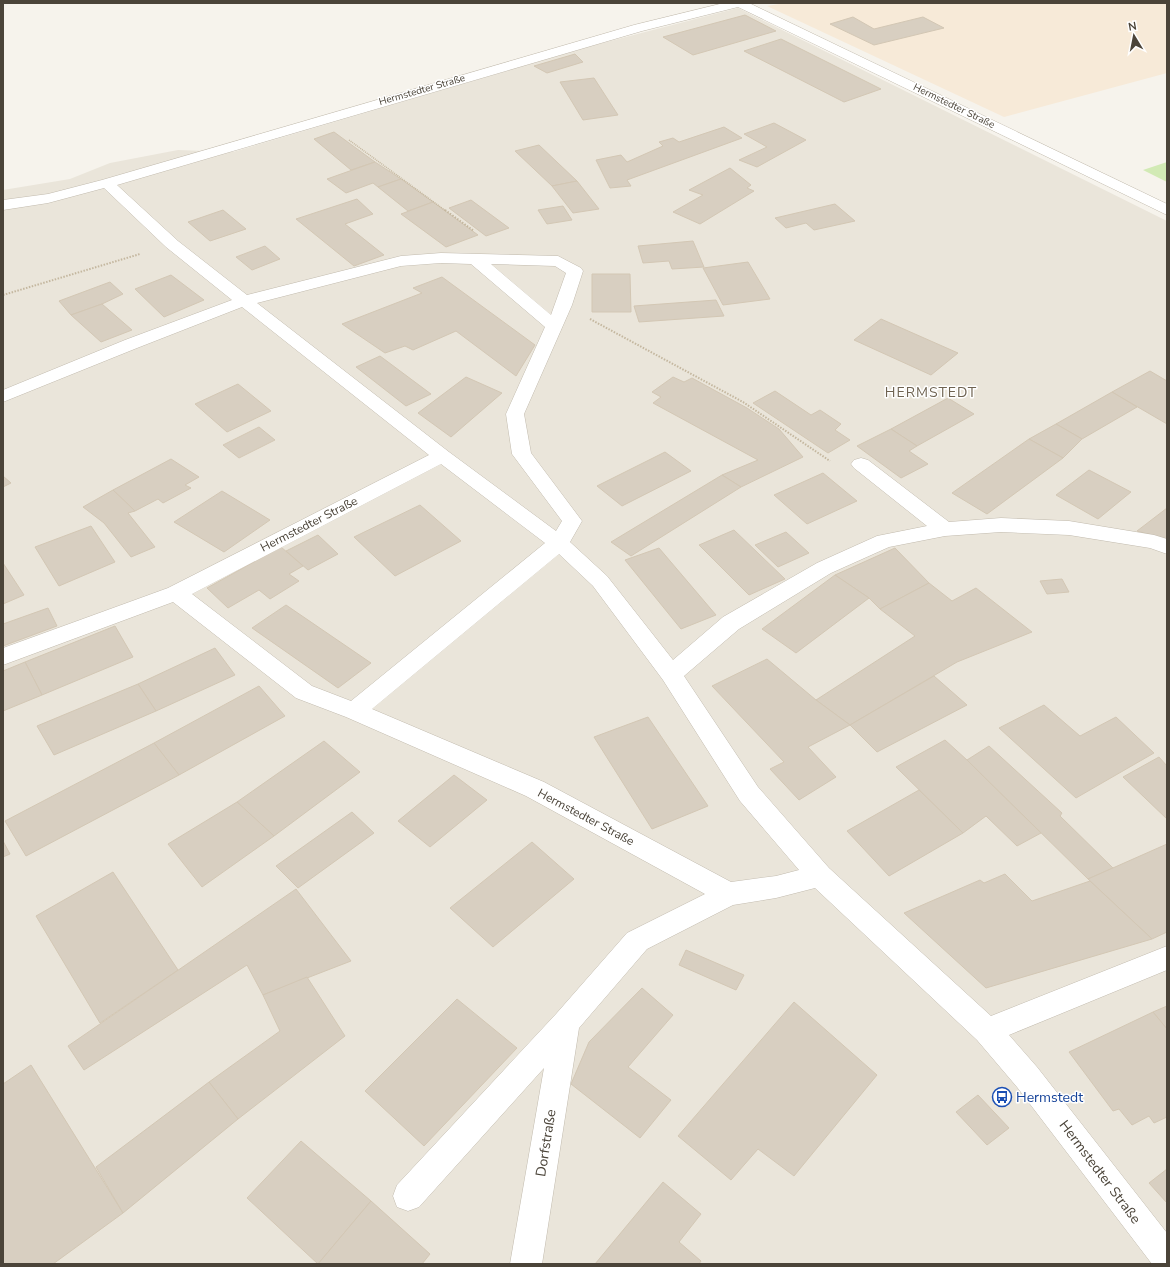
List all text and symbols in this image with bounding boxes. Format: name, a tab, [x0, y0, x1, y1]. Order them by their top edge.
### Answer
north arrow	[1114, 16, 1154, 56]
text: N	[1127, 19, 1138, 35]
street label: Hermstedter Straße	[377, 71, 467, 109]
street label: Hermstedter Straße	[911, 80, 997, 132]
district label: HERMSTEDT	[885, 383, 977, 402]
street label: Hermstedter Straße	[258, 493, 360, 555]
street label: Hermstedter Straße	[535, 785, 637, 849]
bus stop icon: Hermstedt	[991, 1086, 1013, 1108]
place label: Hermstedt	[1016, 1088, 1083, 1107]
street label: Dorfstraße	[531, 1108, 561, 1178]
street label: Hermstedter Straße	[1055, 1116, 1145, 1228]

